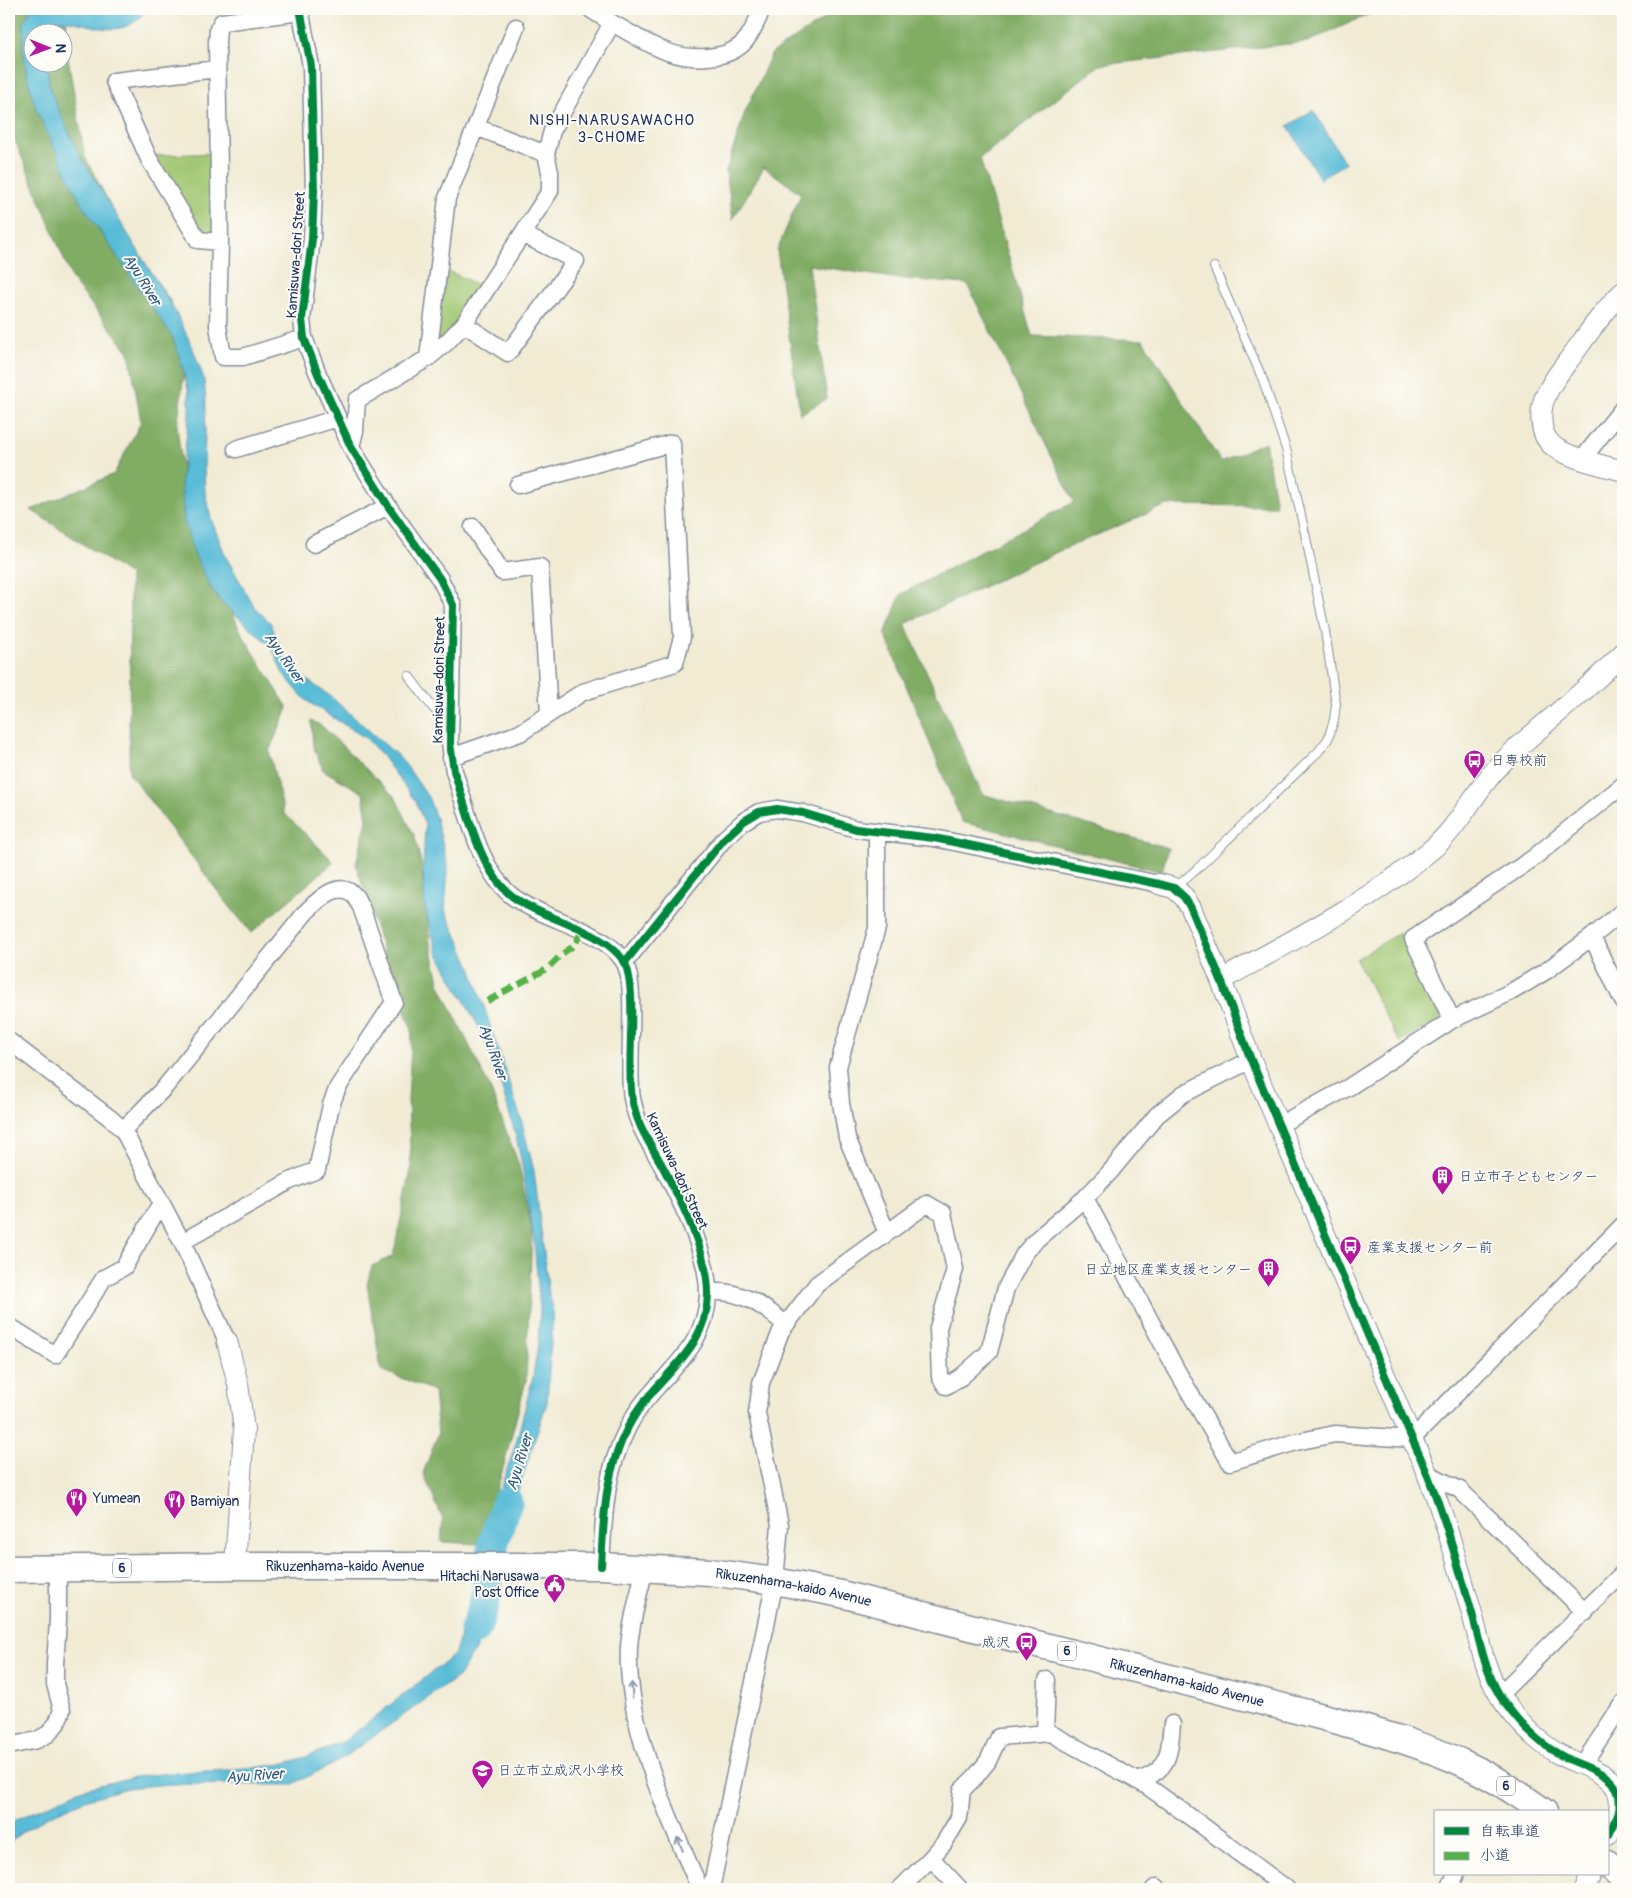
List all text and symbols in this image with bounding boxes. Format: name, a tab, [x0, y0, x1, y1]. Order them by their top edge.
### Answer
north arrow	[22, 22, 72, 72]
text: N	[52, 43, 69, 53]
district label: NISHI-NARUSAWACHO 3-CHOME	[529, 111, 695, 147]
street label: Kamisuwa-dori Street	[283, 191, 309, 319]
water label: Ayu River	[119, 251, 166, 311]
street label: Kamisuwa-dori Street	[429, 616, 449, 744]
water label: Ayu River	[260, 629, 309, 688]
bus stop icon: 日専校前	[1463, 748, 1487, 779]
place label: 日専校前	[1491, 752, 1547, 769]
water label: Ayu River	[475, 1022, 512, 1084]
street label: Kamisuwa-dori Street	[642, 1110, 712, 1233]
building icon: 日立市子どもセンター	[1431, 1164, 1455, 1195]
place label: 日立市子どもセンター	[1459, 1168, 1598, 1185]
bus stop icon: 産業支援センター前	[1339, 1235, 1363, 1266]
place label: 産業支援センター前	[1367, 1239, 1492, 1256]
building icon: 日立地区産業支援センター	[1256, 1257, 1280, 1288]
place label: 日立地区産業支援センター	[1085, 1261, 1252, 1278]
water label: Ayu River	[502, 1430, 538, 1492]
restaurant icon: Yumean	[65, 1486, 89, 1517]
restaurant icon: Bamiyan	[162, 1489, 186, 1520]
place label: Yumean	[92, 1490, 141, 1507]
place label: Bamiyan	[190, 1493, 239, 1510]
street label: Rikuzenhama-kaido Avenue	[266, 1558, 424, 1575]
road number: 6	[113, 1559, 131, 1578]
street label: Rikuzenhama-kaido Avenue	[714, 1564, 873, 1610]
place label: Hitachi Narusawa Post Office	[439, 1568, 539, 1601]
public building icon: Hitachi Narusawa Post Office	[543, 1572, 567, 1603]
bus stop icon: 成沢	[1014, 1630, 1038, 1661]
place label: 成沢	[982, 1634, 1010, 1651]
road number: 6	[1058, 1642, 1076, 1660]
street label: Rikuzenhama-kaido Avenue	[1108, 1654, 1266, 1710]
one-way arrow	[627, 1682, 636, 1698]
school or university icon: 日立市立成沢小学校	[470, 1758, 494, 1789]
place label: 日立市立成沢小学校	[498, 1762, 624, 1779]
water label: Ayu River	[226, 1764, 286, 1787]
road number: 6	[1497, 1776, 1515, 1795]
legend	[1434, 1810, 1610, 1876]
text: 自転車道	[1480, 1822, 1540, 1841]
one-way arrow	[675, 1837, 684, 1852]
text: 小道	[1480, 1846, 1510, 1865]

